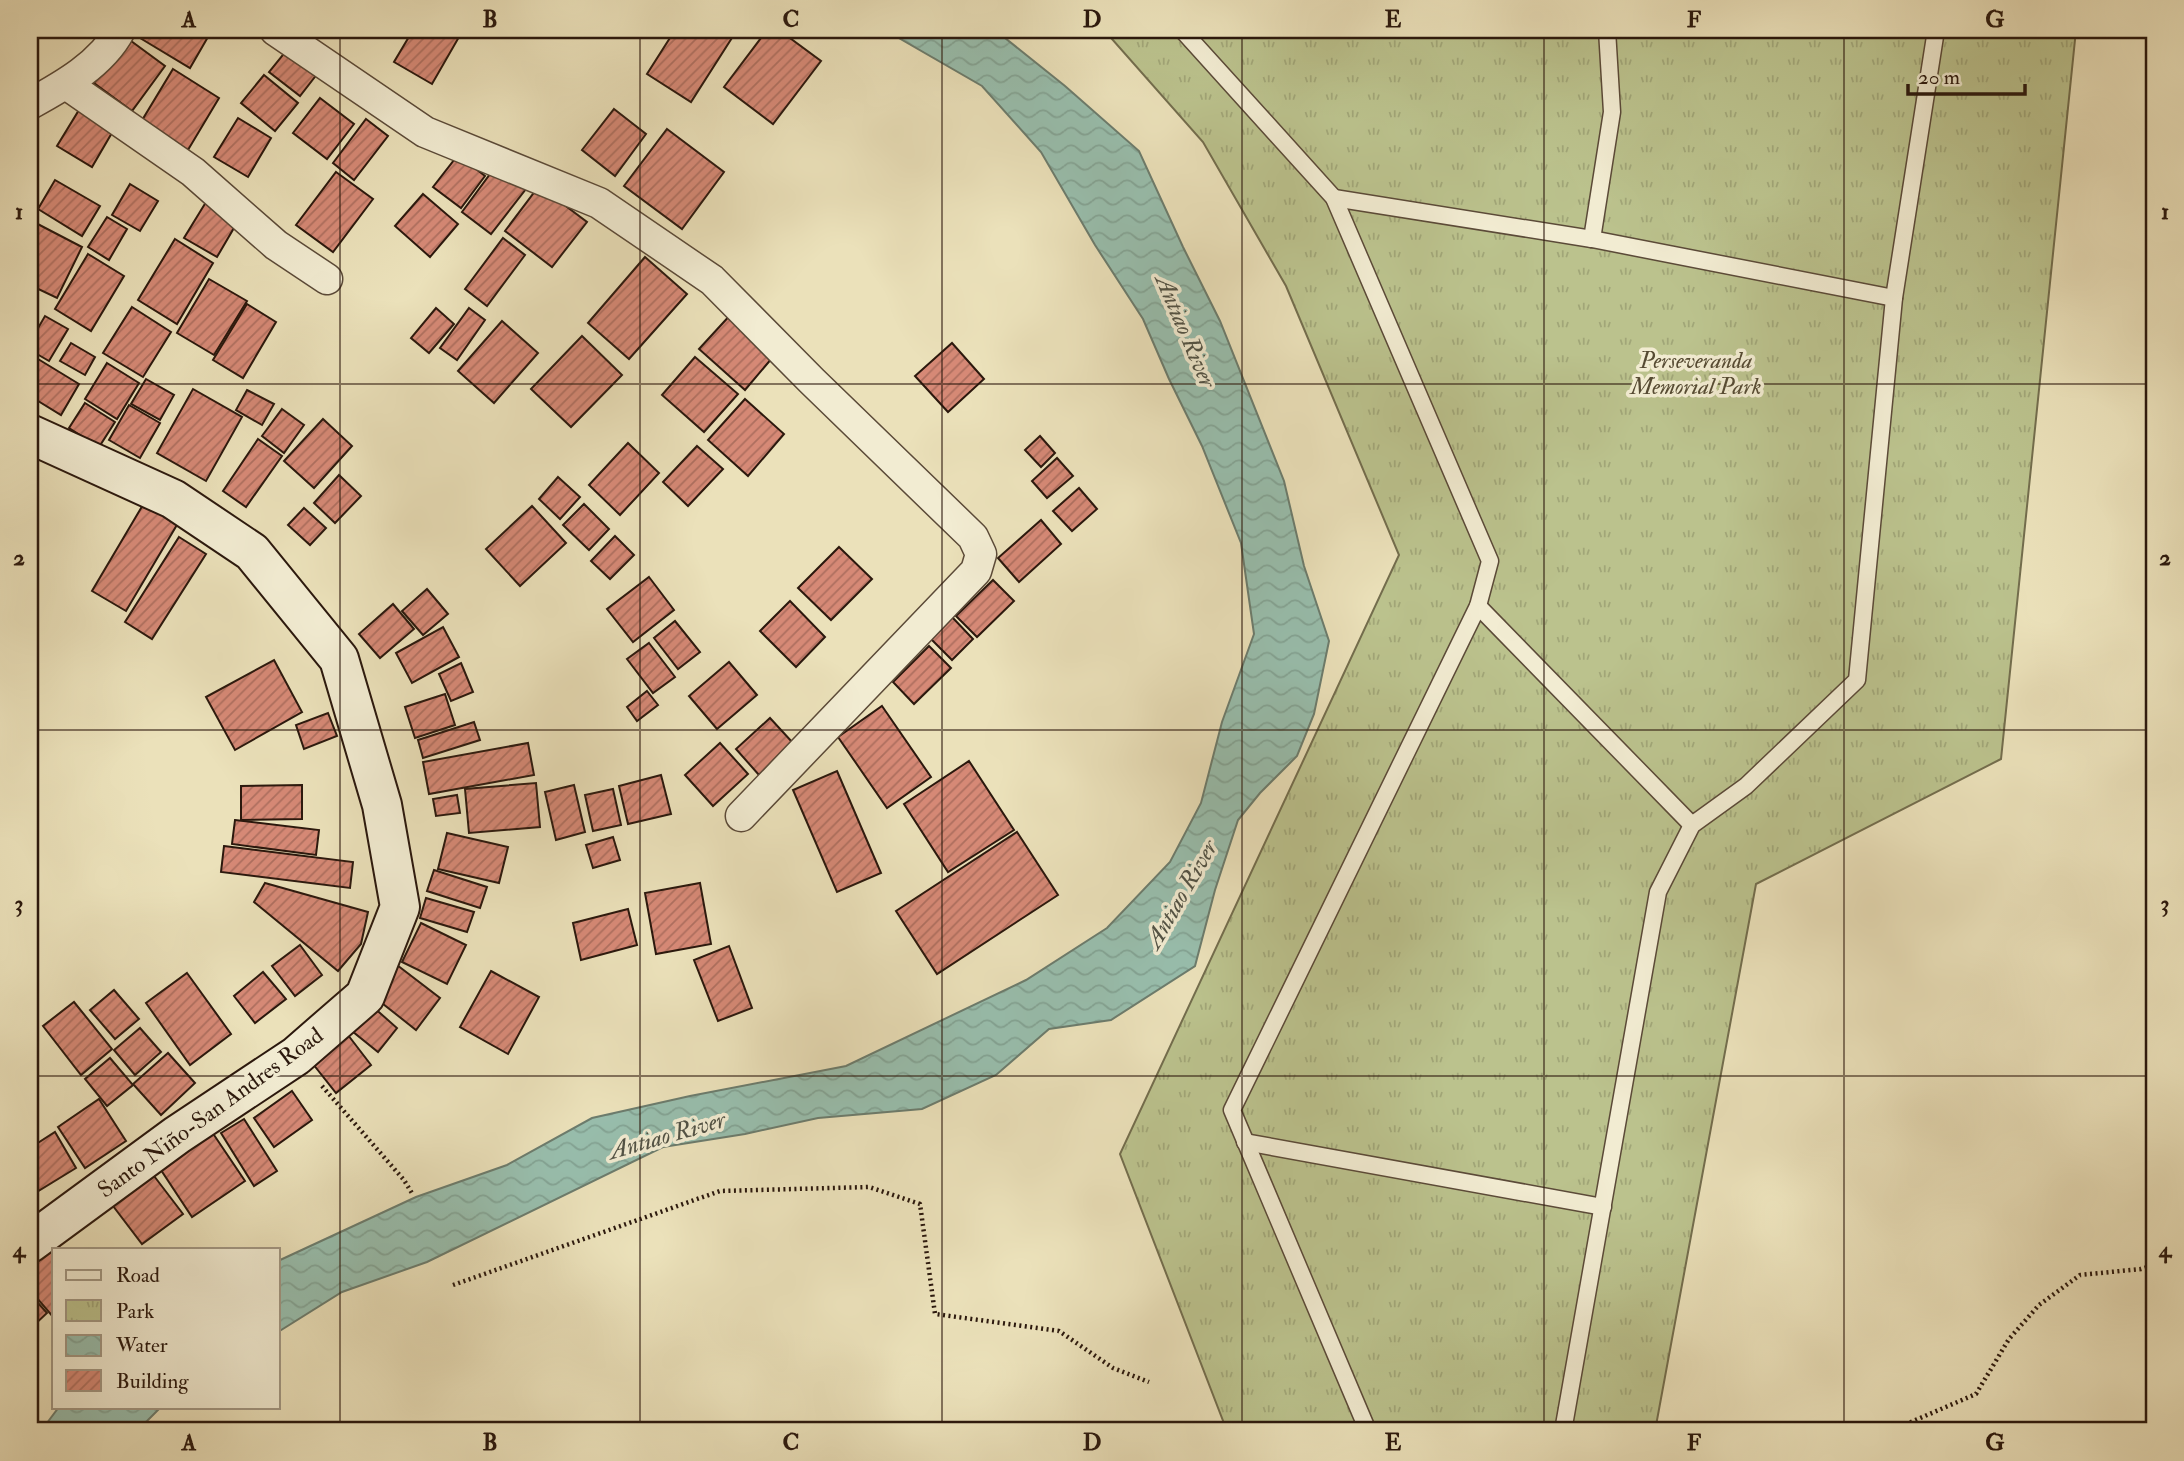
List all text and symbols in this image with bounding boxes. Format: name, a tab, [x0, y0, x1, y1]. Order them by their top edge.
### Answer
text: A	[181, 5, 197, 34]
text: B	[482, 5, 498, 34]
text: C	[783, 5, 799, 34]
text: D	[1083, 5, 1101, 34]
text: E	[1385, 5, 1402, 34]
text: F	[1687, 5, 1702, 34]
text: G	[1985, 5, 2005, 34]
scale bar	[1908, 52, 2025, 96]
text: 20 m	[1918, 64, 1960, 91]
text: 1	[15, 197, 23, 226]
text: 1	[2161, 197, 2169, 226]
water label: Antiao River	[1147, 267, 1224, 393]
park label: Perseveranda Memorial Park	[1628, 346, 1762, 401]
text: 2	[13, 543, 25, 572]
text: 2	[2159, 543, 2171, 572]
water label: Antiao River	[1137, 834, 1225, 956]
text: 3	[15, 889, 23, 918]
text: 3	[2161, 889, 2169, 918]
street label: Santo Niño-San Andres Road	[92, 1021, 329, 1204]
water label: Antiao River	[602, 1104, 730, 1168]
text: 4	[12, 1235, 27, 1264]
text: 4	[2158, 1235, 2173, 1264]
legend	[52, 1248, 280, 1408]
text: Road	[116, 1262, 161, 1289]
text: Park	[116, 1298, 154, 1325]
text: Water	[115, 1332, 168, 1359]
text: Building	[116, 1368, 189, 1395]
text: A	[181, 1428, 197, 1457]
text: B	[482, 1428, 498, 1457]
text: C	[783, 1428, 799, 1457]
text: D	[1083, 1428, 1101, 1457]
text: E	[1385, 1428, 1402, 1457]
text: F	[1687, 1428, 1702, 1457]
text: G	[1985, 1428, 2005, 1457]

